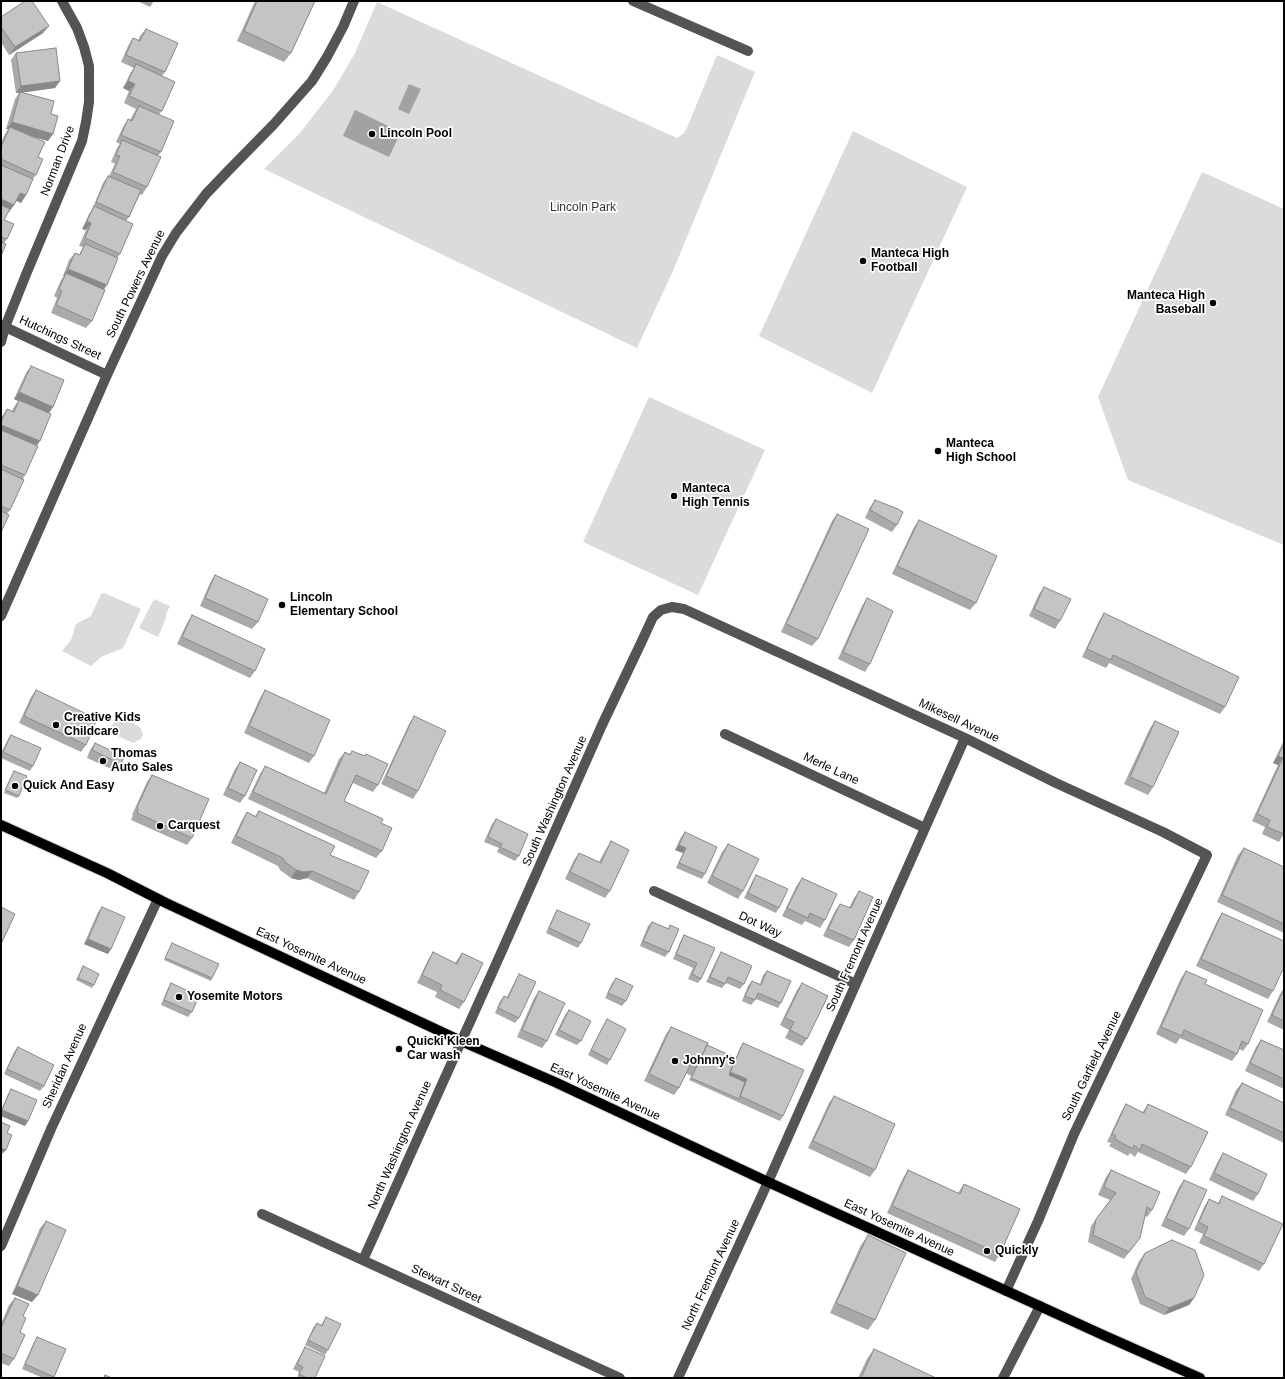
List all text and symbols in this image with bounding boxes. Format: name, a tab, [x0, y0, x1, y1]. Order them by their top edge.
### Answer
street label: Norman Drive	[38, 124, 78, 198]
place label: Lincoln Pool	[380, 127, 452, 141]
marker: Lincoln Pool	[367, 129, 377, 139]
park label: Lincoln Park	[550, 201, 616, 215]
street label: South Powers Avenue	[104, 228, 168, 340]
place label: Manteca High Football	[871, 247, 949, 275]
marker: Manteca High Football	[858, 256, 868, 266]
place label: Manteca High Baseball	[1127, 289, 1205, 317]
marker: Manteca High Baseball	[1208, 298, 1218, 308]
street label: Hutchings Street	[17, 313, 103, 363]
place label: Manteca High School	[946, 437, 1016, 465]
marker: Manteca High School	[933, 446, 943, 456]
place label: Manteca High Tennis	[682, 482, 750, 510]
marker: Manteca High Tennis	[669, 491, 679, 501]
place label: Lincoln Elementary School	[290, 591, 398, 619]
marker: Lincoln Elementary School	[277, 600, 287, 610]
street label: Mikesell Avenue	[916, 696, 1002, 746]
place label: Creative Kids Childcare	[64, 711, 141, 739]
marker: Creative Kids Childcare	[51, 720, 61, 730]
street label: South Washington Avenue	[520, 733, 590, 869]
place label: Thomas Auto Sales	[111, 747, 173, 775]
street label: Merle Lane	[801, 750, 861, 788]
marker: Thomas Auto Sales	[98, 756, 108, 766]
place label: Quick And Easy	[23, 779, 114, 793]
marker: Quick And Easy	[10, 781, 20, 791]
place label: Carquest	[168, 819, 220, 833]
marker: Carquest	[155, 821, 165, 831]
street label: South Fremont Avenue	[823, 896, 887, 1014]
street label: Dot Way	[736, 909, 784, 941]
street label: East Yosemite Avenue	[254, 924, 368, 988]
place label: Yosemite Motors	[187, 990, 283, 1004]
marker: Yosemite Motors	[174, 992, 184, 1002]
street label: South Garfield Avenue	[1059, 1009, 1125, 1123]
street label: Sheridan Avenue	[40, 1021, 90, 1111]
place label: Quicki Kleen Car wash	[407, 1035, 480, 1063]
marker: Quicki Kleen Car wash	[394, 1044, 404, 1054]
place label: Johnny's	[683, 1054, 735, 1068]
marker: Johnny's	[670, 1056, 680, 1066]
street label: East Yosemite Avenue	[548, 1060, 662, 1124]
street label: North Washington Avenue	[365, 1078, 435, 1212]
street label: East Yosemite Avenue	[842, 1196, 956, 1260]
street label: North Fremont Avenue	[679, 1217, 743, 1333]
place label: Quickly	[995, 1244, 1038, 1258]
marker: Quickly	[982, 1246, 992, 1256]
street label: Stewart Street	[409, 1261, 483, 1307]

